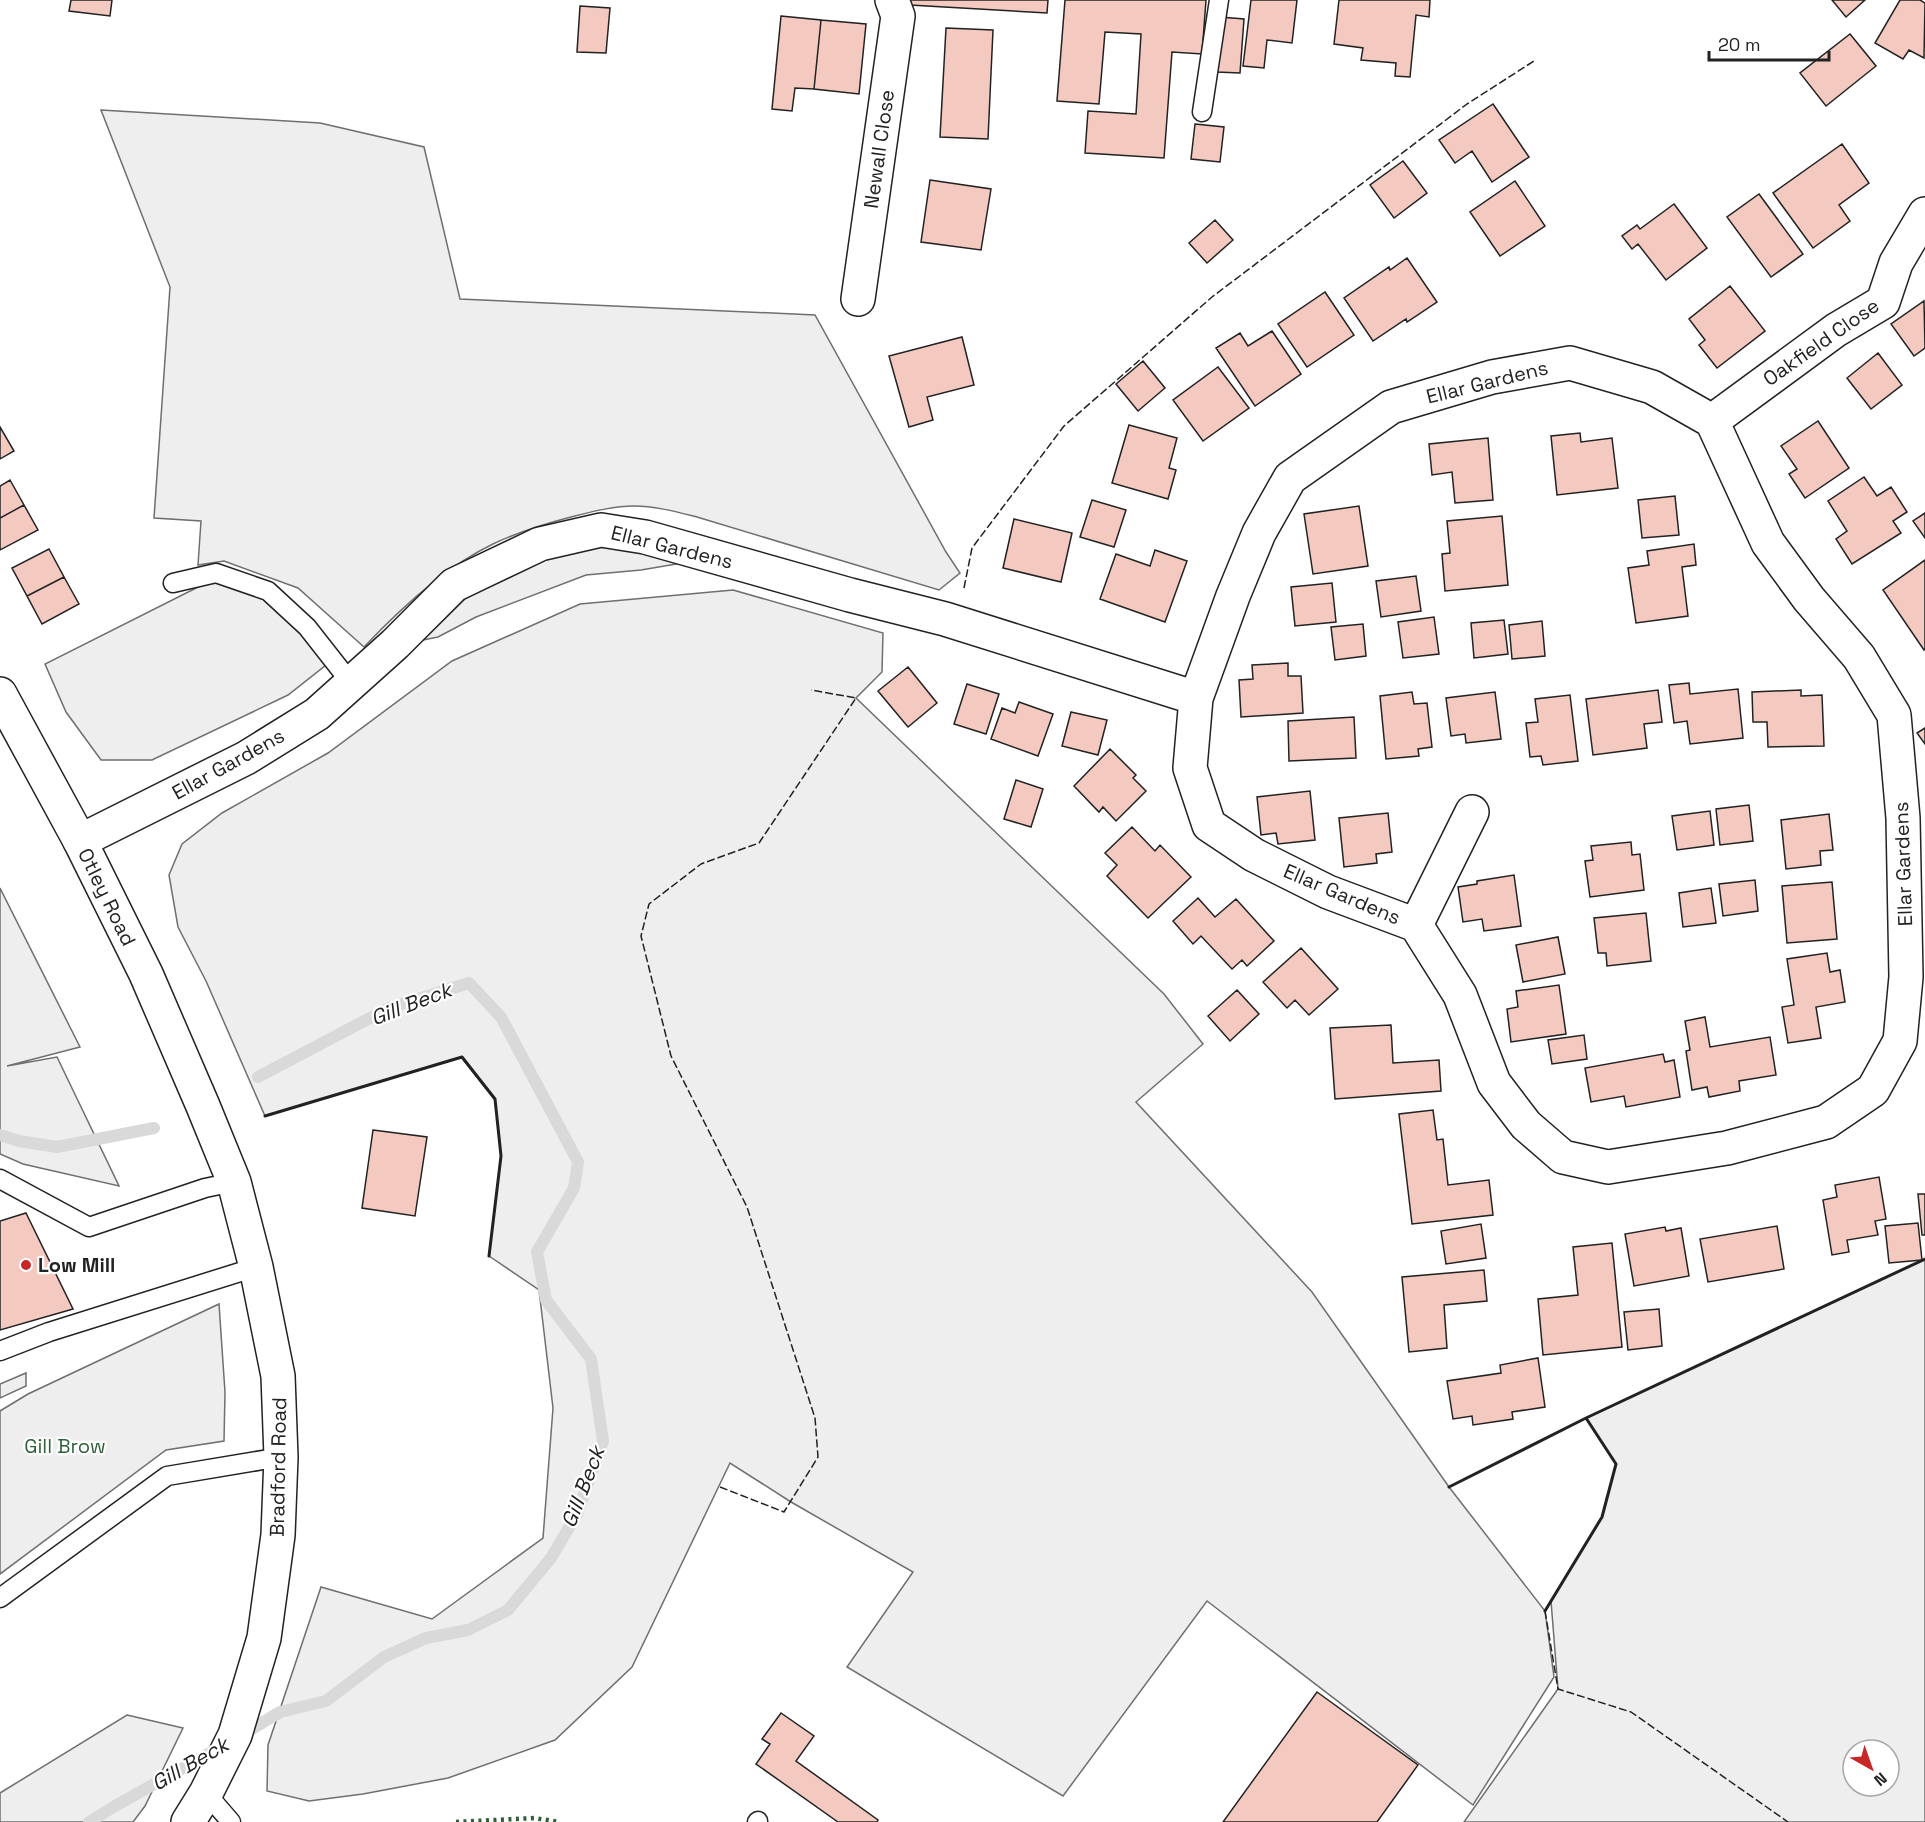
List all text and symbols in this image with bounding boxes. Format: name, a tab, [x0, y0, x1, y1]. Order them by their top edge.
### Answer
scale bar	[1709, 24, 1829, 62]
text: 20 m	[1718, 33, 1761, 56]
street label: Newall Close	[858, 88, 900, 210]
street label: Oakfield Close	[1758, 292, 1884, 392]
street label: Ellar Gardens	[1423, 354, 1551, 410]
street label: Ellar Gardens	[608, 519, 736, 575]
street label: Ellar Gardens	[167, 722, 289, 806]
street label: Ellar Gardens	[1888, 801, 1918, 927]
street label: Otley Road	[72, 844, 142, 950]
street label: Ellar Gardens	[1280, 858, 1404, 930]
water label: Gill Beck	[366, 975, 458, 1031]
place label: Low Mill	[38, 1252, 115, 1278]
marker: Low Mill	[19, 1258, 33, 1272]
street label: Bradford Road	[264, 1397, 292, 1537]
park label: Gill Brow	[24, 1433, 106, 1459]
water label: Gill Beck	[555, 1440, 611, 1531]
water label: Gill Beck	[146, 1729, 236, 1796]
north arrow	[1841, 1738, 1901, 1798]
text: N	[1869, 1768, 1891, 1791]

